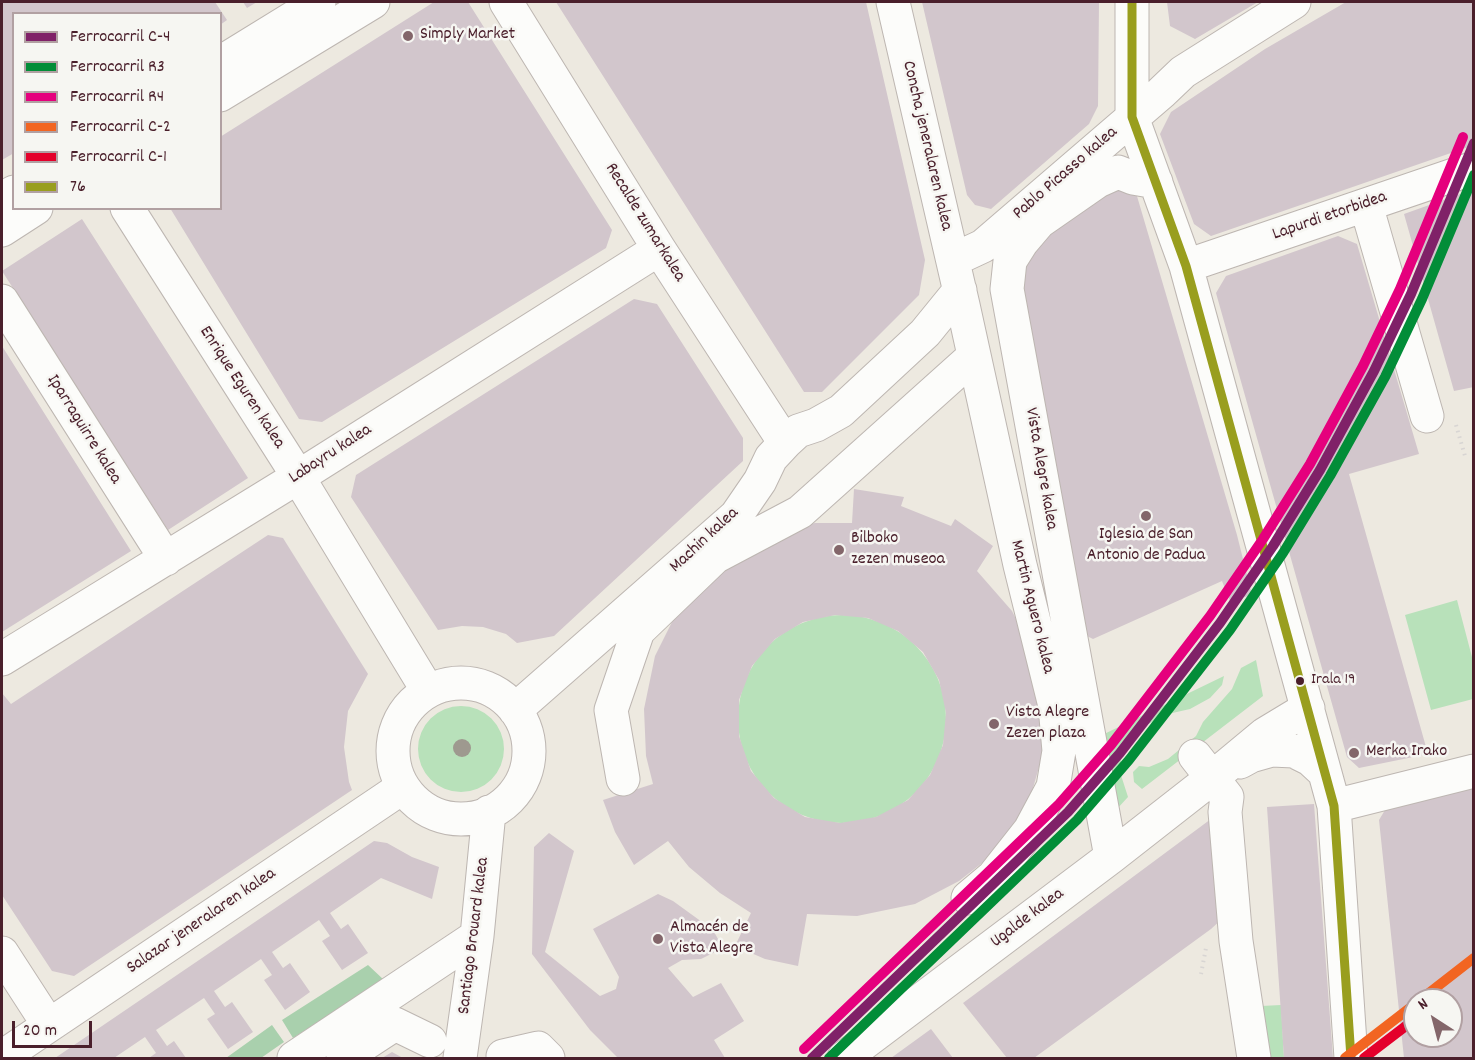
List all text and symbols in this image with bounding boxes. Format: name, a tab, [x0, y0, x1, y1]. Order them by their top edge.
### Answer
legend	[12, 12, 222, 210]
text: Ferrocarril C-4	[70, 25, 171, 50]
place label: Simply Market	[420, 25, 515, 47]
marker: Simply Market	[401, 29, 415, 43]
text: Ferrocarril R3	[70, 55, 165, 80]
street label: Concha jeneralaren kalea	[896, 59, 956, 233]
text: Ferrocarril R4	[70, 85, 164, 110]
text: Ferrocarril C-2	[70, 115, 171, 140]
street label: Pablo Picasso kalea	[1009, 123, 1123, 225]
text: Ferrocarril C-1	[70, 145, 167, 170]
street label: Recalde zumarkalea	[599, 160, 689, 286]
text: 76	[70, 175, 86, 200]
street label: Lapurdi etorbidea	[1270, 187, 1390, 247]
street label: Enrique Eguren kalea	[193, 323, 289, 453]
street label: Iparraguirre kalea	[41, 371, 125, 489]
street label: Vista Alegre kalea	[1019, 406, 1061, 532]
street label: Labayru kalea	[286, 420, 376, 490]
street label: Machin kalea	[666, 504, 744, 578]
marker: Iglesia de San Antonio de Padua	[1139, 509, 1153, 523]
place label: Iglesia de San Antonio de Padua	[1087, 525, 1205, 568]
place label: Bilboko zezen museoa	[851, 529, 945, 572]
street label: Martin Aguero kalea	[1004, 538, 1058, 676]
marker: Bilboko zezen museoa	[832, 543, 846, 557]
place label: Irala 19	[1311, 671, 1355, 691]
marker: Irala 19	[1294, 675, 1306, 687]
place label: Vista Alegre Zezen plaza	[1006, 703, 1089, 746]
marker: Vista Alegre Zezen plaza	[987, 717, 1001, 731]
place label: Merka Irako	[1366, 742, 1447, 764]
marker: Merka Irako	[1347, 746, 1361, 760]
street label: Santiago Brouard kalea	[455, 856, 495, 1016]
street label: Salazar jeneralaren kalea	[123, 864, 281, 980]
street label: Ugalde kalea	[987, 884, 1069, 954]
place label: Almacén de Vista Alegre	[670, 918, 753, 960]
marker: Almacén de Vista Alegre	[651, 932, 665, 946]
north arrow	[1403, 988, 1463, 1048]
text: N	[1413, 993, 1433, 1016]
scale bar	[15, 1009, 94, 1047]
text: 20 m	[23, 1019, 57, 1044]

